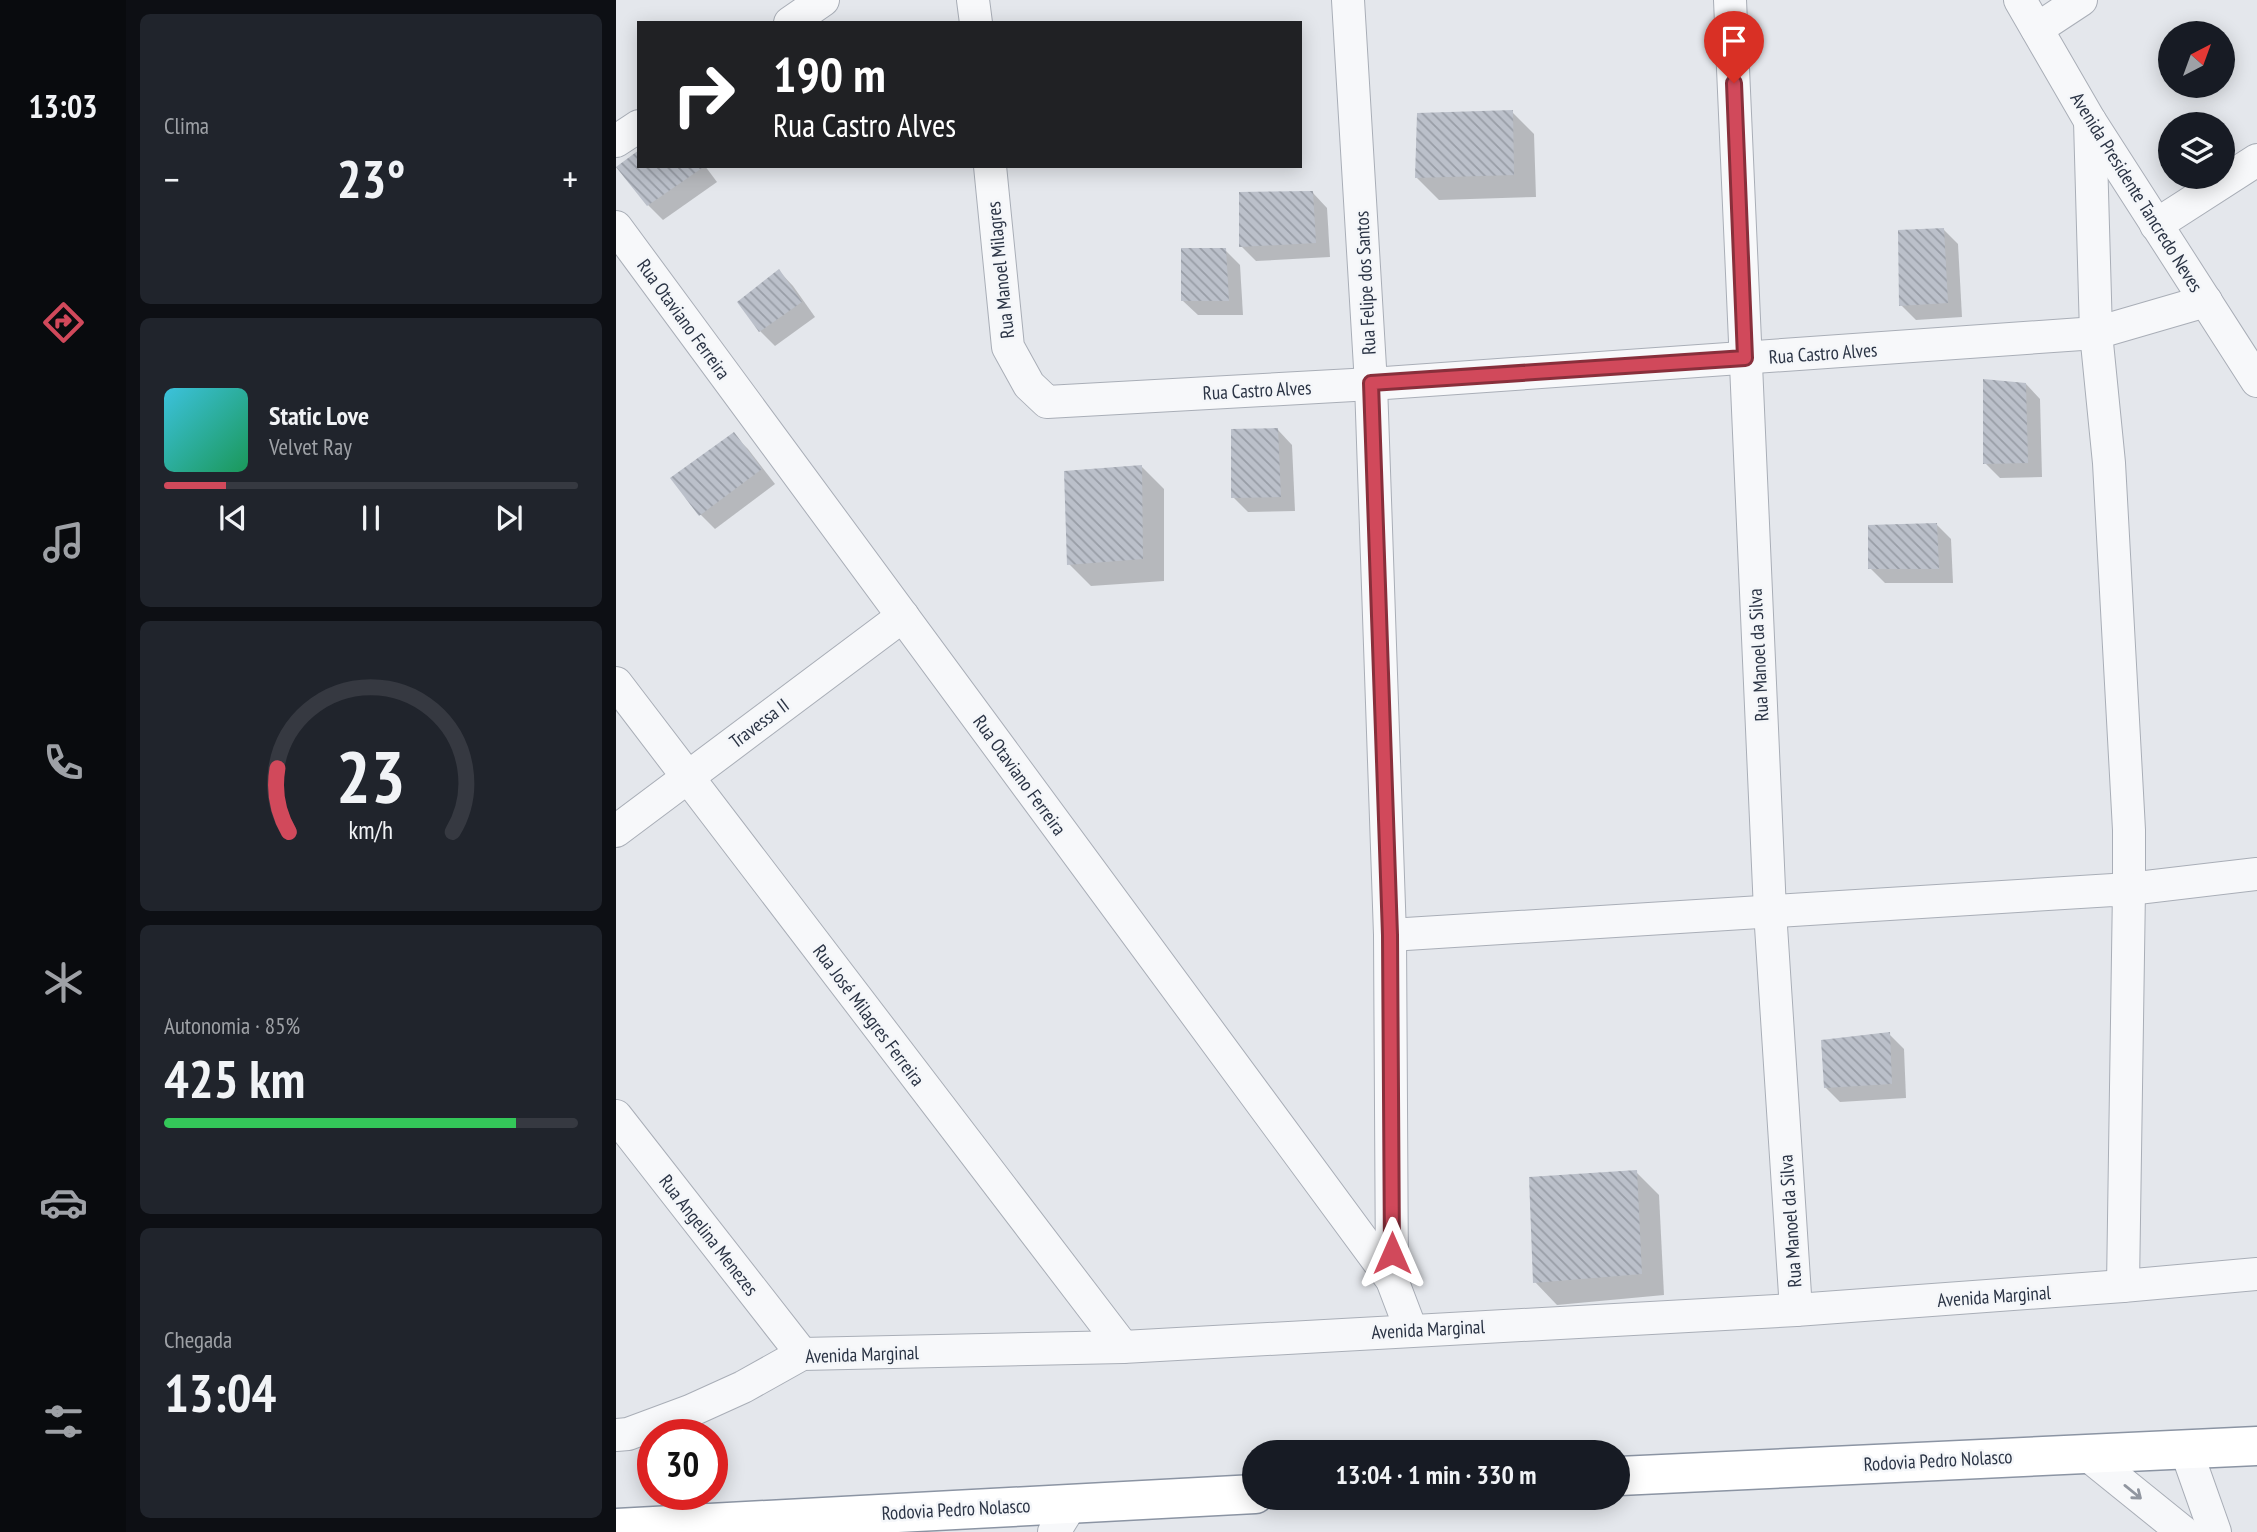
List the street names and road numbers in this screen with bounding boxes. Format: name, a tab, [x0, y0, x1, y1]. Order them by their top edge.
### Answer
street label: Avenida Presidente Tancredo Neves	[2066, 88, 2208, 296]
street label: Rua Manoel Milagres	[981, 200, 1019, 340]
street label: Rua Felipe dos Santos	[1349, 210, 1381, 356]
street label: Rua Otaviano Ferreira	[632, 254, 736, 384]
street label: Rua Castro Alves	[1768, 337, 1878, 369]
street label: Rua Castro Alves	[1202, 375, 1312, 405]
street label: Rua Manoel da Silva	[1743, 588, 1773, 722]
street label: Travessa II	[725, 693, 793, 753]
street label: Rua Otaviano Ferreira	[968, 710, 1072, 840]
street label: Rua José Milagres Ferreira	[808, 940, 930, 1090]
street label: Rua Manoel da Silva	[1773, 1154, 1807, 1288]
street label: Rua Angelina Menezes	[654, 1170, 764, 1300]
street label: Avenida Marginal	[1937, 1280, 2052, 1312]
street label: Avenida Marginal	[1371, 1314, 1486, 1344]
street label: Avenida Marginal	[805, 1340, 920, 1368]
street label: Rodovia Pedro Nolasco	[1863, 1444, 2013, 1476]
street label: Rodovia Pedro Nolasco	[881, 1493, 1031, 1525]

